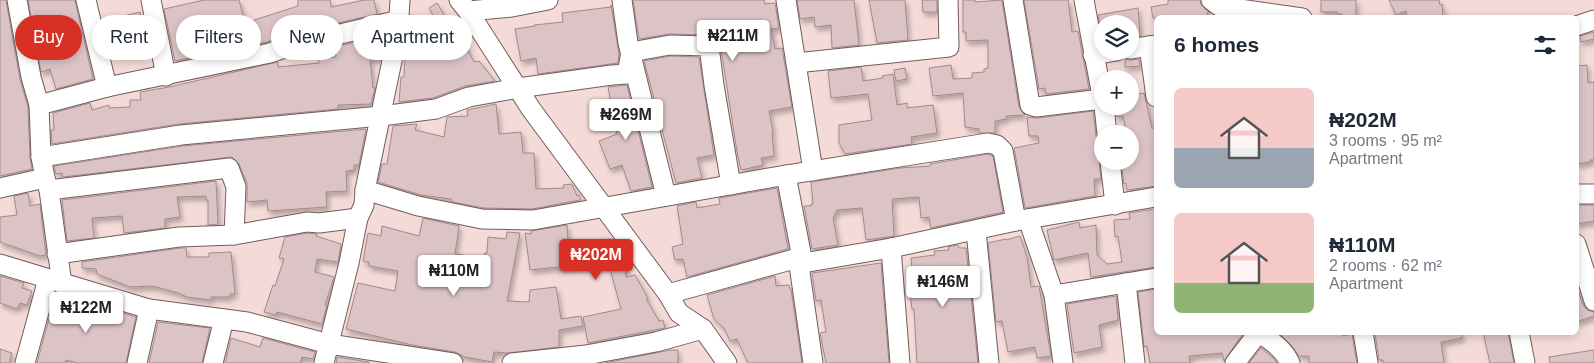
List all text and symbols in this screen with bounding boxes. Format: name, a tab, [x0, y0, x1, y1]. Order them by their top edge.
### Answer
chip: Buy	[15, 15, 82, 60]
chip: Rent	[92, 15, 166, 60]
chip: Filters	[176, 15, 261, 60]
chip: New	[271, 15, 343, 60]
chip: Apartment	[353, 15, 472, 60]
map controls	[1094, 15, 1139, 170]
button: layers	[1094, 15, 1139, 60]
pin: ₦211M	[698, 20, 768, 62]
text: ₦211M	[708, 27, 758, 44]
icon: filters	[1531, 31, 1559, 59]
text: 6 homes	[1174, 33, 1259, 56]
button: +	[1094, 70, 1139, 115]
pin: ₦269M	[591, 98, 661, 141]
text: ₦269M	[600, 106, 652, 123]
icon: home	[1214, 108, 1274, 168]
text: ₦202M	[1329, 108, 1397, 131]
button: −	[1094, 125, 1139, 170]
text: 3 rooms · 95 m²	[1329, 132, 1442, 149]
text: Apartment	[1329, 150, 1403, 167]
icon: home	[1214, 233, 1274, 293]
text: ₦110M	[1329, 233, 1396, 256]
pin: ₦202M	[561, 238, 631, 281]
text: ₦202M	[570, 246, 622, 263]
pin: ₦110M	[419, 254, 489, 297]
text: 2 rooms · 62 m²	[1329, 257, 1442, 274]
text: ₦110M	[429, 262, 479, 279]
pin: ₦146M	[908, 266, 978, 308]
text: ₦146M	[917, 273, 969, 290]
text: Apartment	[1329, 275, 1403, 292]
pin: ₦122M	[51, 292, 121, 334]
text: ₦122M	[60, 299, 112, 316]

